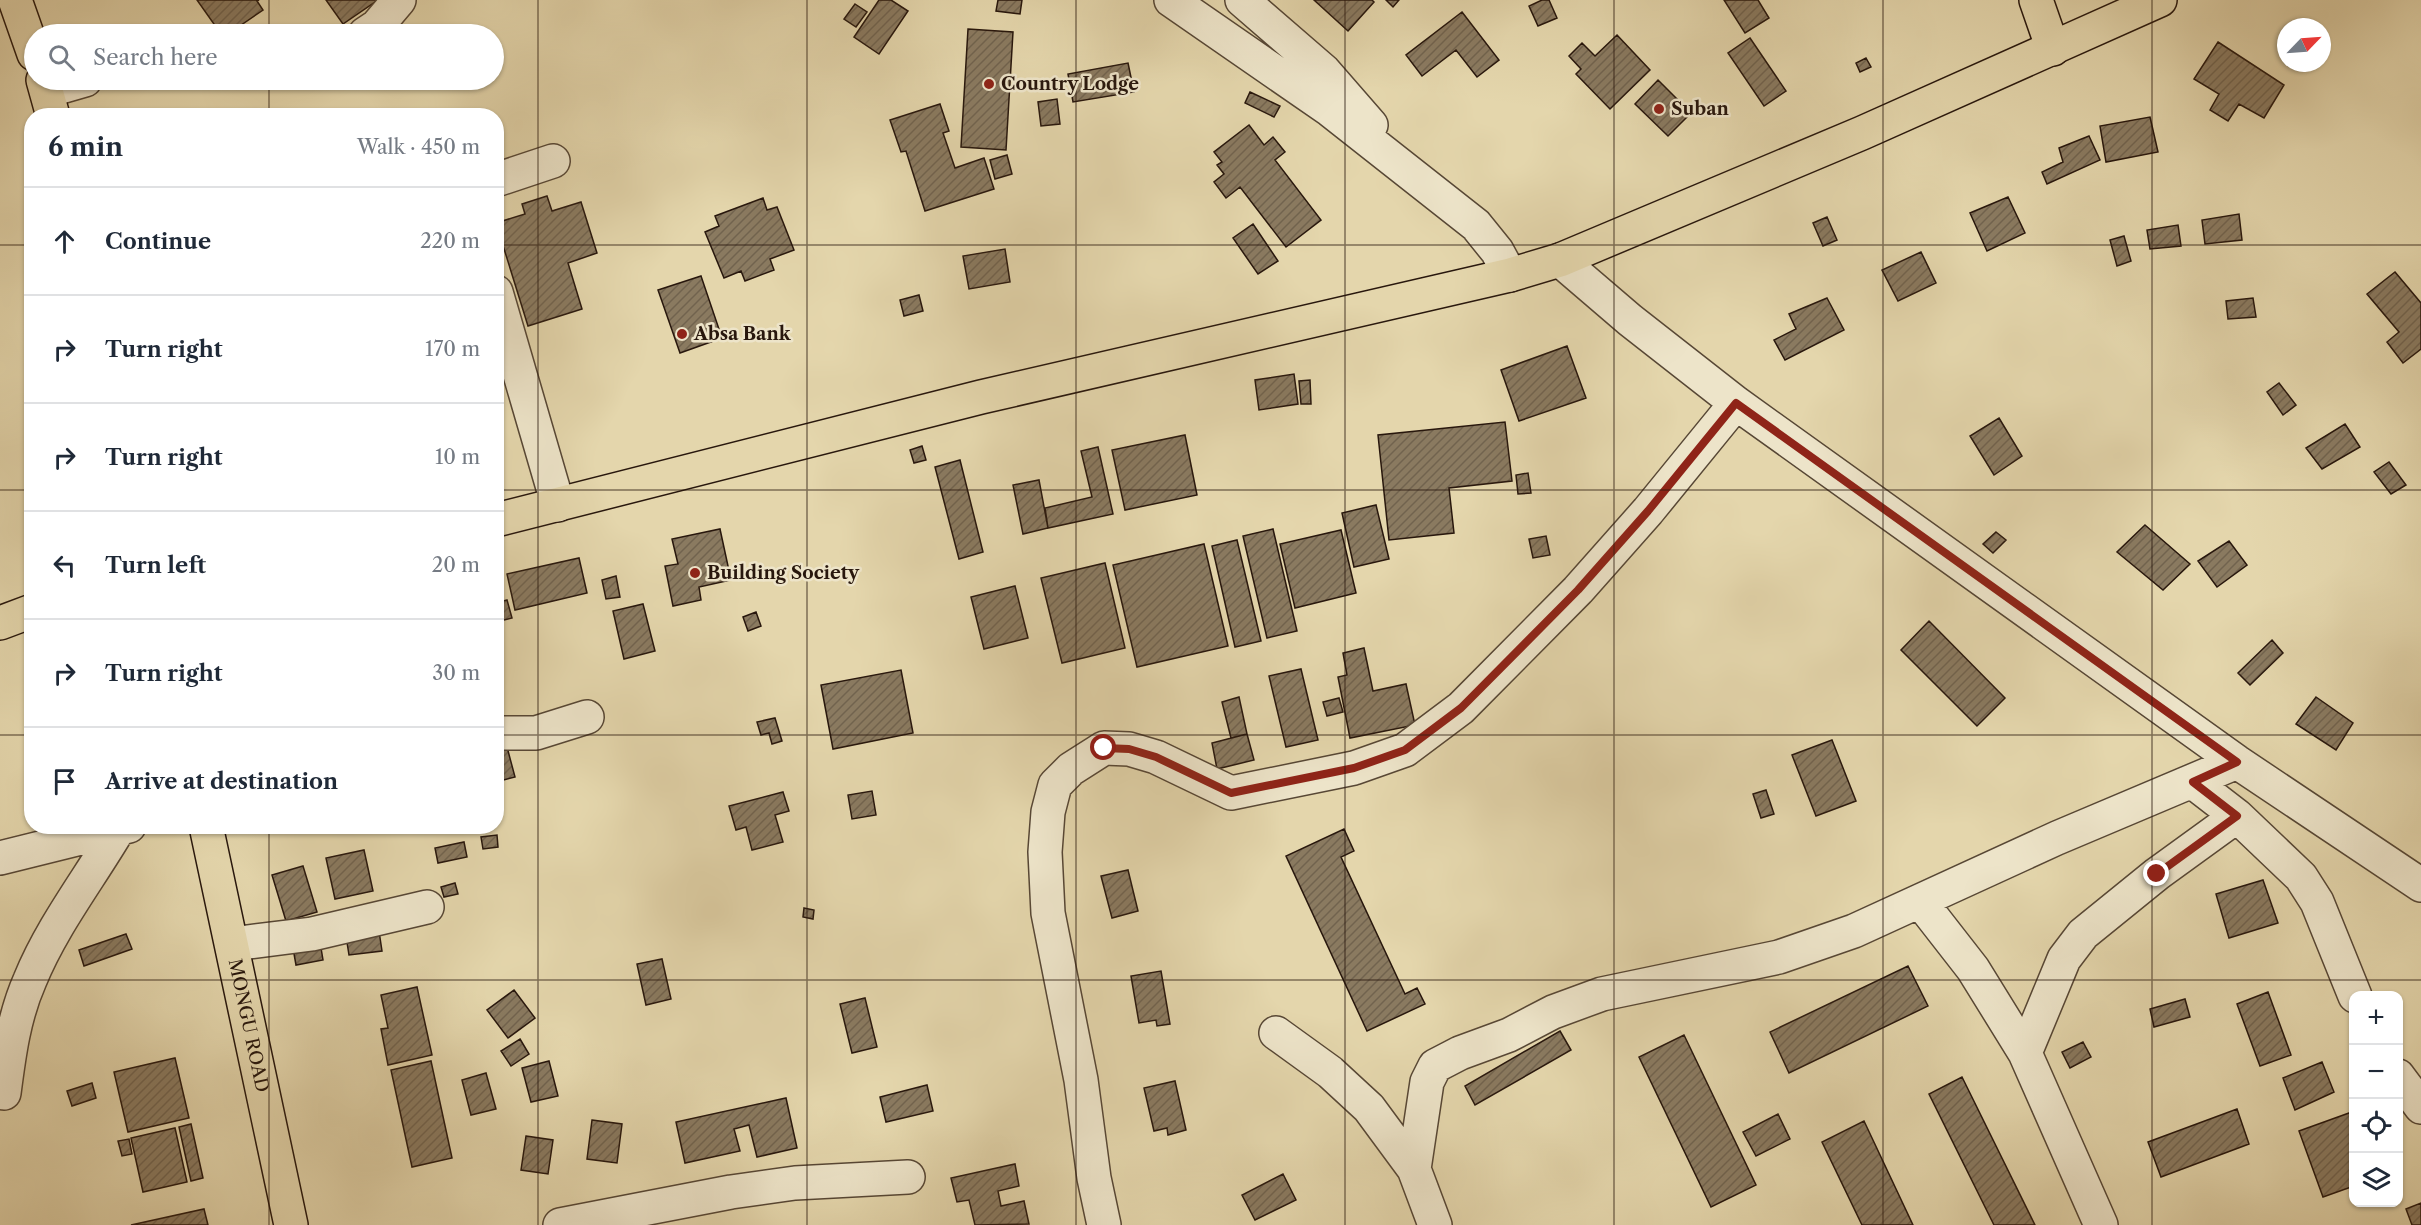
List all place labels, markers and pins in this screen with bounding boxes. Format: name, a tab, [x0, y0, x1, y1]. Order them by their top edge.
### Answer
place label: Country Lodge	[1001, 73, 1139, 95]
marker: Country Lodge	[982, 77, 996, 91]
place label: Suban	[1671, 98, 1730, 120]
marker: Suban	[1652, 102, 1666, 116]
place label: Absa Bank	[693, 323, 792, 345]
marker: Absa Bank	[675, 327, 689, 341]
place label: Building Society	[707, 562, 860, 584]
marker: Building Society	[688, 566, 702, 580]

